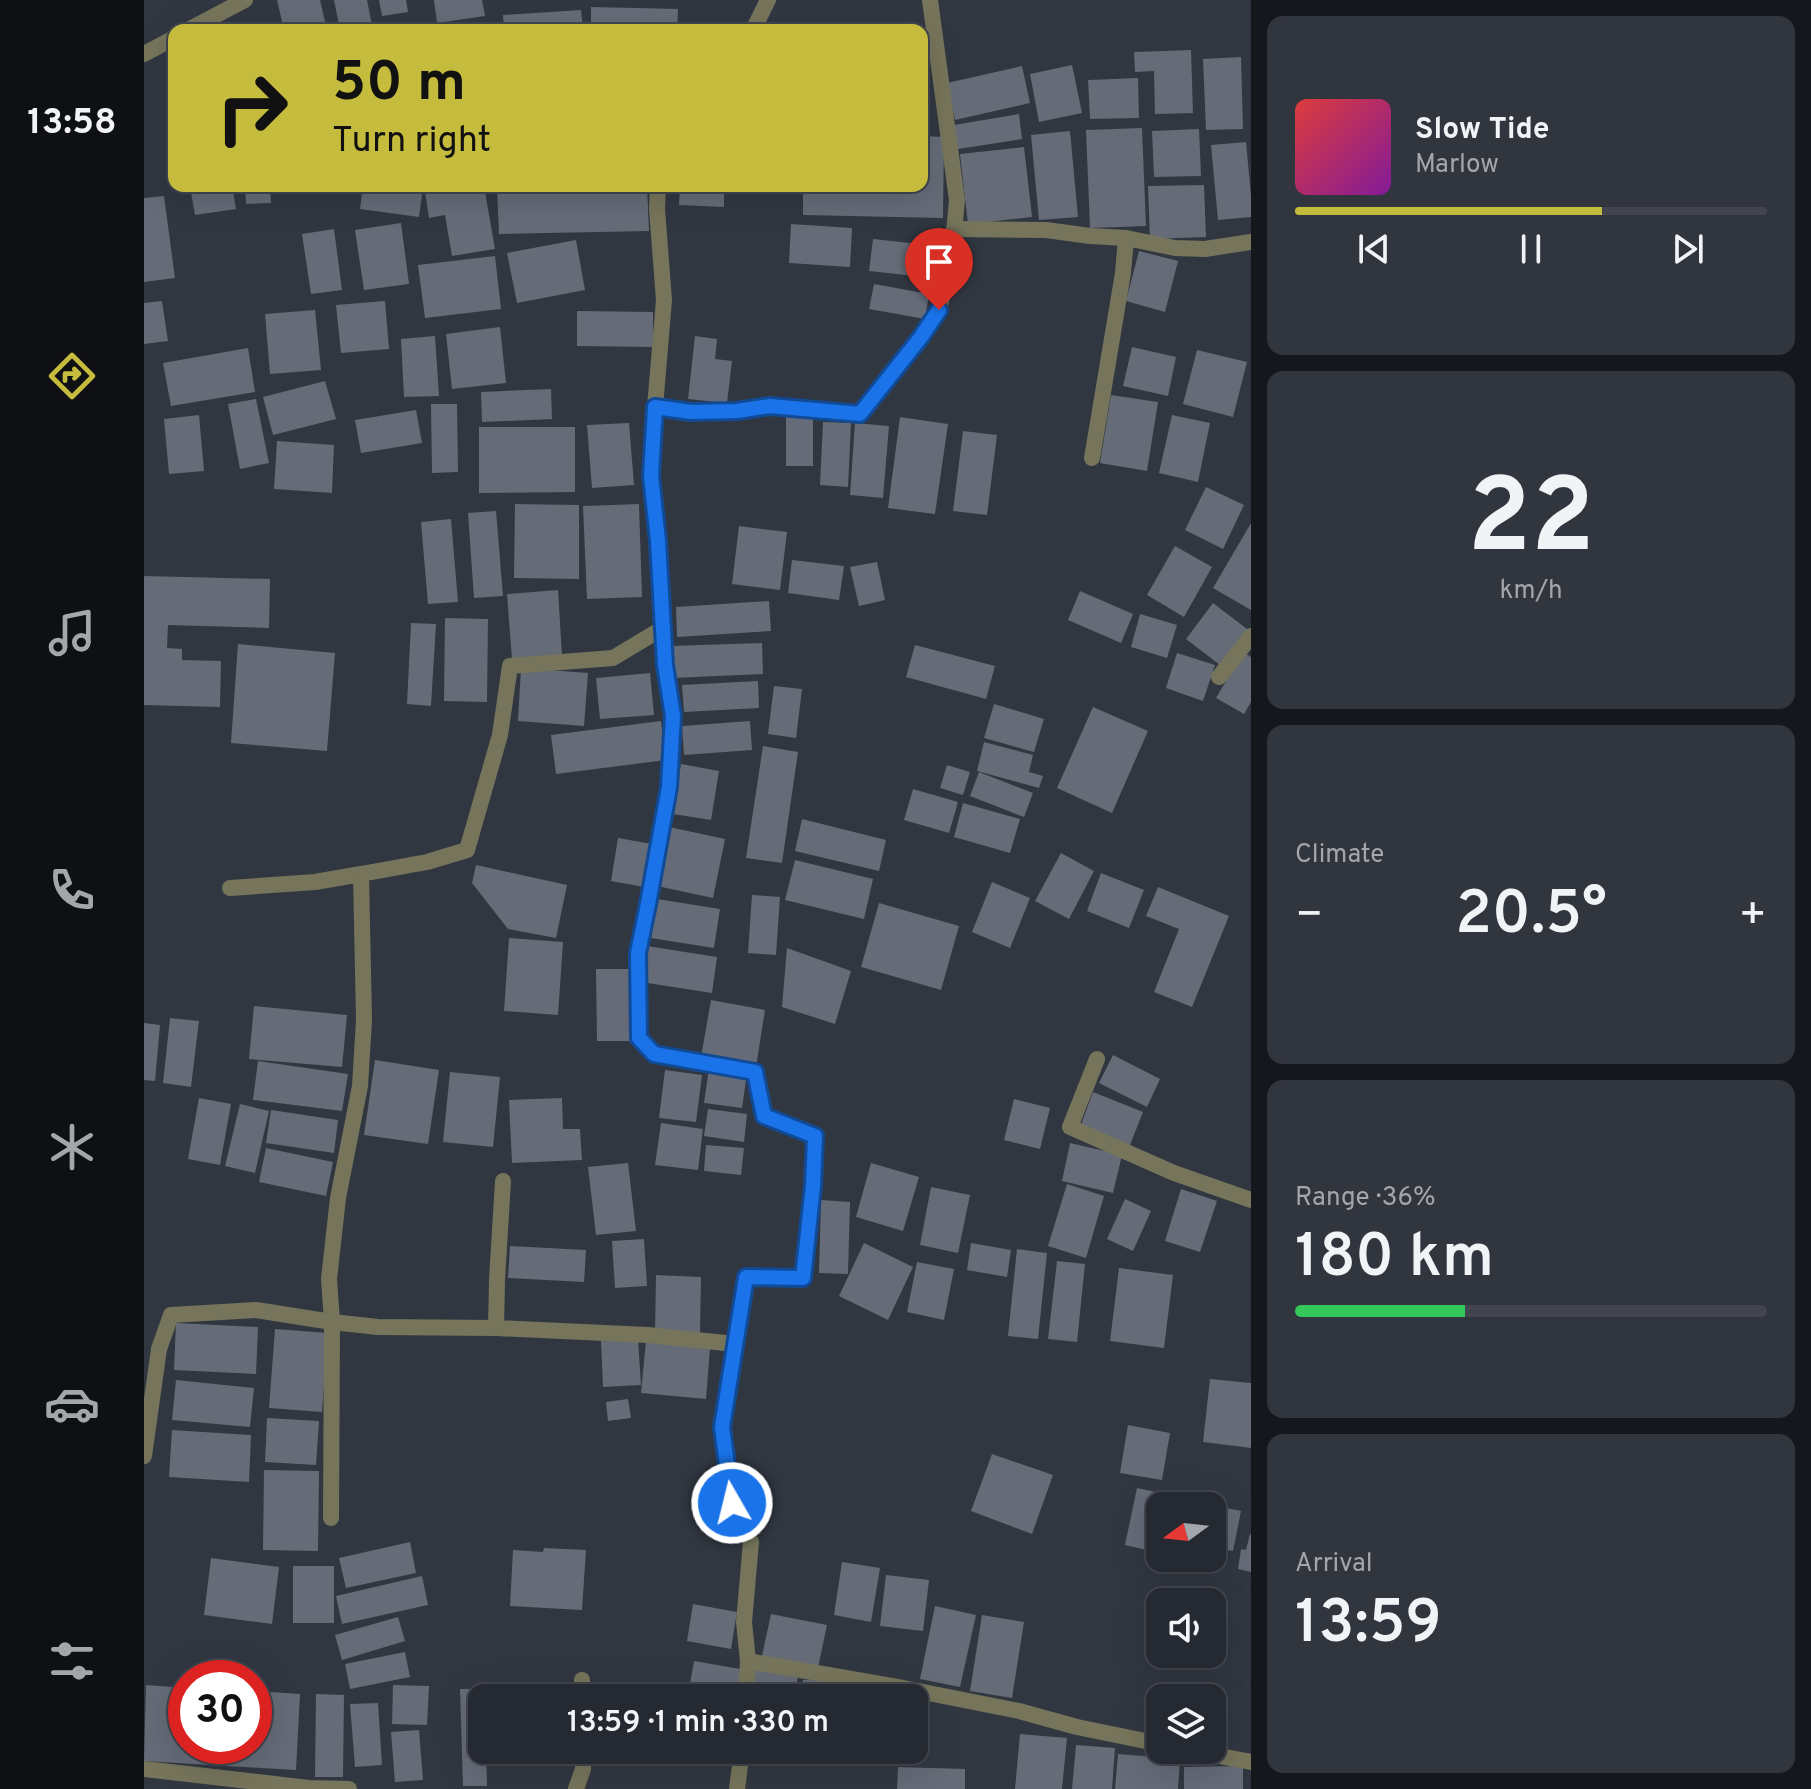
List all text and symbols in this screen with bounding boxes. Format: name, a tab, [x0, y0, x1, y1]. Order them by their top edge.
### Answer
text: 50 m	[332, 50, 466, 120]
icon: right	[200, 56, 304, 160]
text: 13:58	[27, 101, 117, 147]
text: Slow Tide	[1415, 112, 1549, 149]
text: Turn right	[332, 119, 491, 165]
text: Marlow	[1415, 149, 1499, 182]
icon: previous	[1352, 227, 1396, 271]
icon: pause	[1509, 227, 1553, 271]
icon: next	[1666, 227, 1710, 271]
pin	[905, 228, 973, 310]
icon: arrive	[917, 240, 961, 284]
icon: directions	[44, 348, 100, 404]
text: 22	[1467, 457, 1595, 589]
text: km/h	[1499, 575, 1563, 608]
icon: music	[44, 605, 100, 661]
text: Climate	[1295, 839, 1384, 872]
icon: phone	[44, 862, 100, 918]
text: 20.5°	[1455, 879, 1607, 955]
text: −	[1295, 889, 1323, 945]
text: +	[1739, 889, 1767, 945]
icon: climate	[44, 1119, 100, 1175]
text: Range · 36%	[1295, 1182, 1436, 1215]
text: 180 km	[1295, 1222, 1494, 1298]
icon: car	[44, 1376, 100, 1432]
position arrow	[690, 1461, 774, 1545]
north arrow	[1146, 1492, 1226, 1572]
map controls	[1146, 1492, 1226, 1764]
text: Arrival	[1295, 1548, 1373, 1581]
button: sound	[1146, 1588, 1226, 1668]
text: 13:59	[1295, 1588, 1442, 1664]
icon: filters	[44, 1633, 100, 1689]
speed limit sign: 30	[168, 1660, 272, 1764]
button: layers	[1146, 1684, 1226, 1764]
text: 13:59 · 1 min · 330 m	[567, 1705, 829, 1742]

